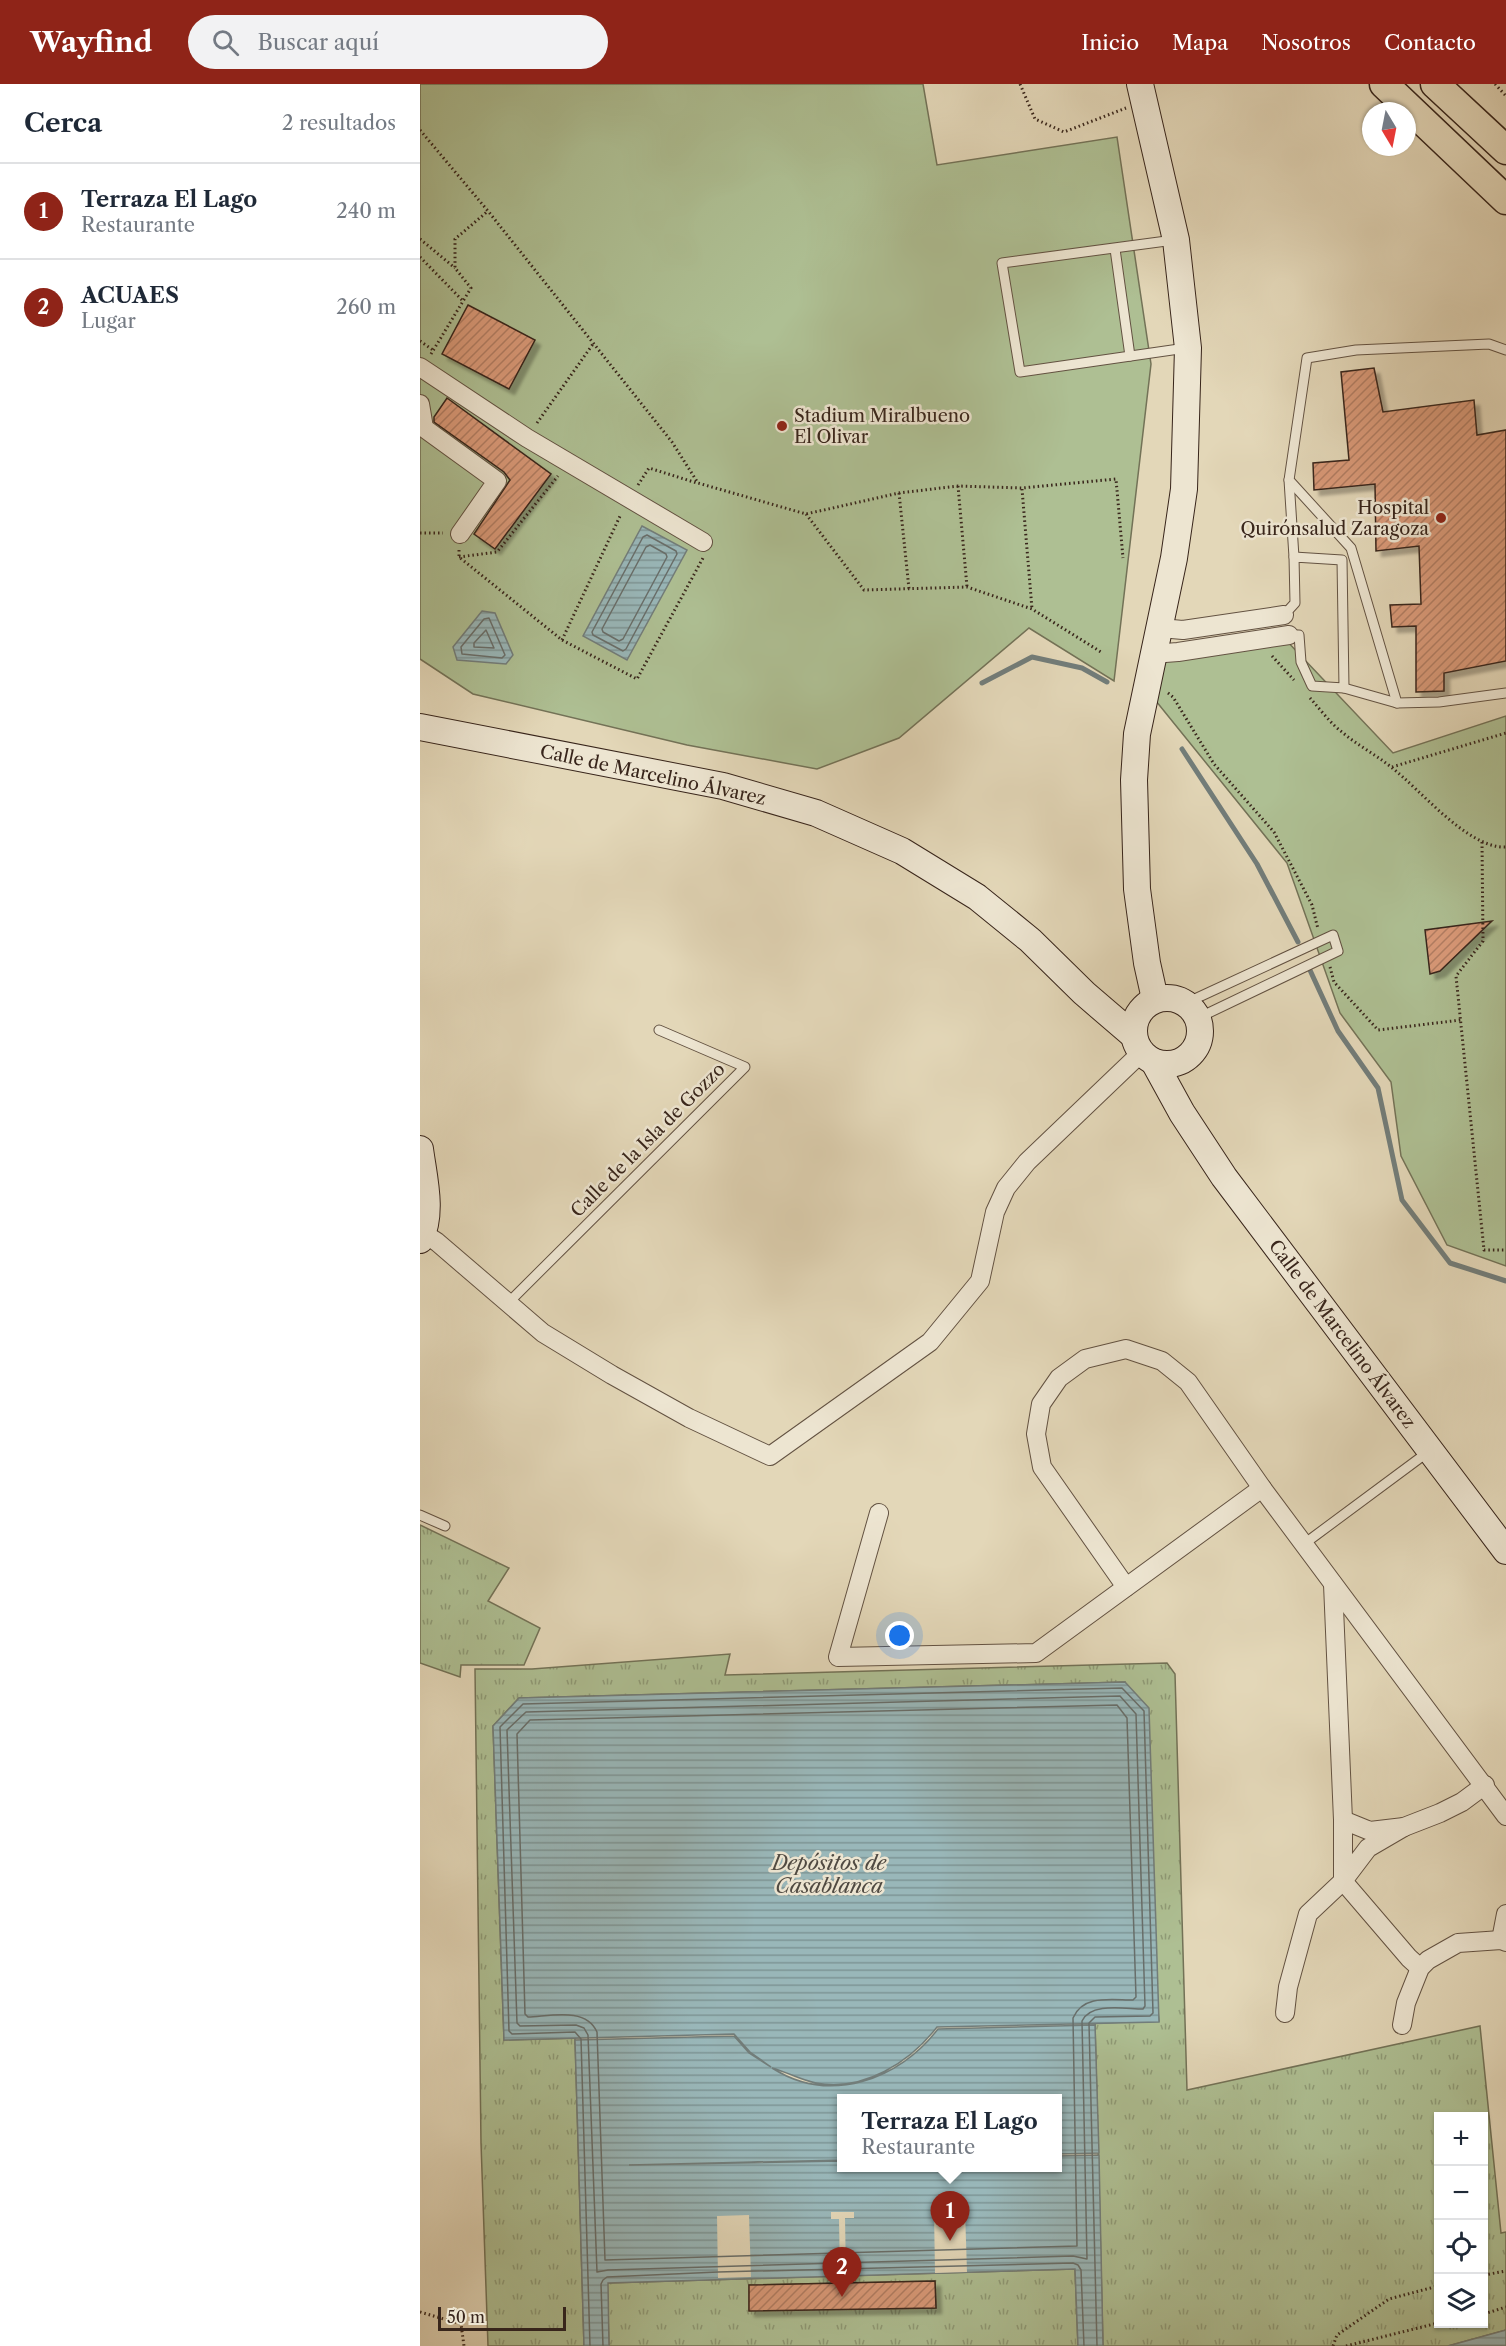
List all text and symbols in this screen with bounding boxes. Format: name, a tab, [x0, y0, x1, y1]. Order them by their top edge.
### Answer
search box	[188, 15, 608, 69]
text: Wayfind	[30, 25, 152, 59]
icon: search	[209, 26, 242, 59]
text: Buscar aquí	[257, 29, 379, 56]
text: Inicio	[1081, 30, 1139, 55]
text: Mapa	[1172, 30, 1228, 55]
text: Nosotros	[1261, 30, 1351, 55]
text: Contacto	[1384, 30, 1476, 55]
north arrow	[1362, 102, 1416, 156]
text: Cerca	[24, 107, 102, 139]
text: 2 resultados	[282, 111, 396, 135]
text: Terraza El Lago	[81, 186, 257, 213]
text: 1	[39, 199, 48, 223]
text: 240 m	[336, 199, 396, 223]
text: Restaurante	[81, 213, 195, 237]
text: ACUAES	[81, 282, 179, 309]
text: 2	[38, 295, 49, 319]
text: 260 m	[336, 295, 396, 319]
text: Lugar	[81, 309, 136, 333]
place label: Stadium Miralbueno El Olivar	[794, 405, 970, 448]
marker: Stadium Miralbueno El Olivar	[775, 419, 789, 433]
place label: Hospital Quirónsalud Zaragoza	[1240, 497, 1429, 540]
marker: Hospital Quirónsalud Zaragoza	[1434, 511, 1448, 525]
street label: Calle de Marcelino Álvarez	[538, 739, 768, 810]
street label: Calle de la Isla de Gozzo	[566, 1058, 730, 1222]
street label: Calle de Marcelino Álvarez	[1264, 1235, 1421, 1433]
your location	[885, 1621, 914, 1650]
water label: Depósitos de Casablanca	[770, 1851, 887, 1898]
popup	[837, 2094, 1062, 2172]
text: Terraza El Lago	[861, 2108, 1038, 2135]
map controls	[1434, 2112, 1488, 2328]
button: +	[1434, 2112, 1488, 2166]
text: Restaurante	[861, 2135, 975, 2159]
button: −	[1434, 2166, 1488, 2220]
pin: 1	[930, 2192, 970, 2241]
button: locate	[1434, 2220, 1488, 2274]
pin: 2	[822, 2248, 862, 2297]
button: layers	[1434, 2274, 1488, 2328]
scale bar	[438, 2304, 566, 2332]
text: 50 m	[447, 2307, 485, 2327]

